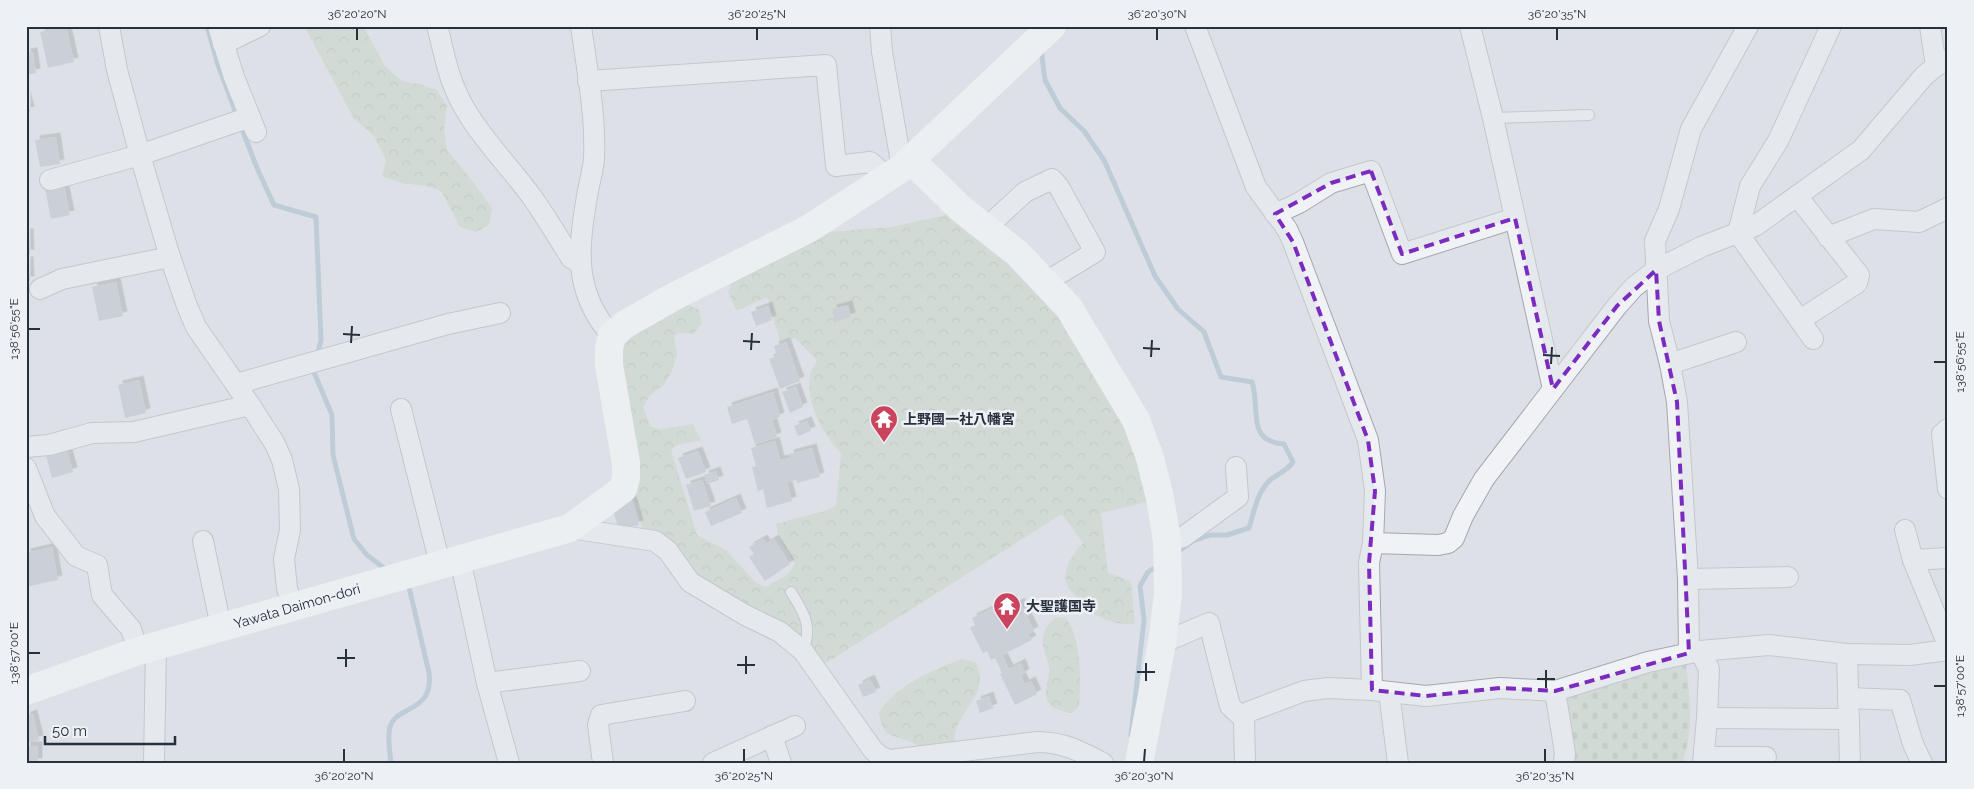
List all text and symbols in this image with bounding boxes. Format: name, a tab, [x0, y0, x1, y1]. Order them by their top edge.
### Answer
text: 36°20'20"N	[327, 7, 387, 21]
text: 36°20'25"N	[728, 7, 786, 21]
text: 36°20'30"N	[1127, 7, 1187, 21]
text: 36°20'35"N	[1528, 7, 1586, 21]
text: 138°56'55"E	[7, 298, 21, 360]
text: 138°56'55"E	[1953, 331, 1967, 393]
temple icon: 上野國一社八幡宮	[869, 404, 899, 443]
place label: 上野國一社八幡宮	[903, 411, 1015, 427]
street label: Yawata Daimon-dori	[232, 580, 362, 632]
temple icon: 大聖護国寺	[992, 591, 1022, 630]
place label: 大聖護国寺	[1026, 598, 1096, 614]
text: 138°57'00"E	[7, 622, 21, 684]
text: 138°57'00"E	[1953, 655, 1967, 717]
scale bar	[45, 714, 175, 746]
text: 50 m	[52, 722, 87, 740]
text: 36°20'20"N	[314, 769, 374, 783]
text: 36°20'25"N	[715, 769, 773, 783]
text: 36°20'30"N	[1114, 769, 1174, 783]
text: 36°20'35"N	[1516, 769, 1574, 783]

